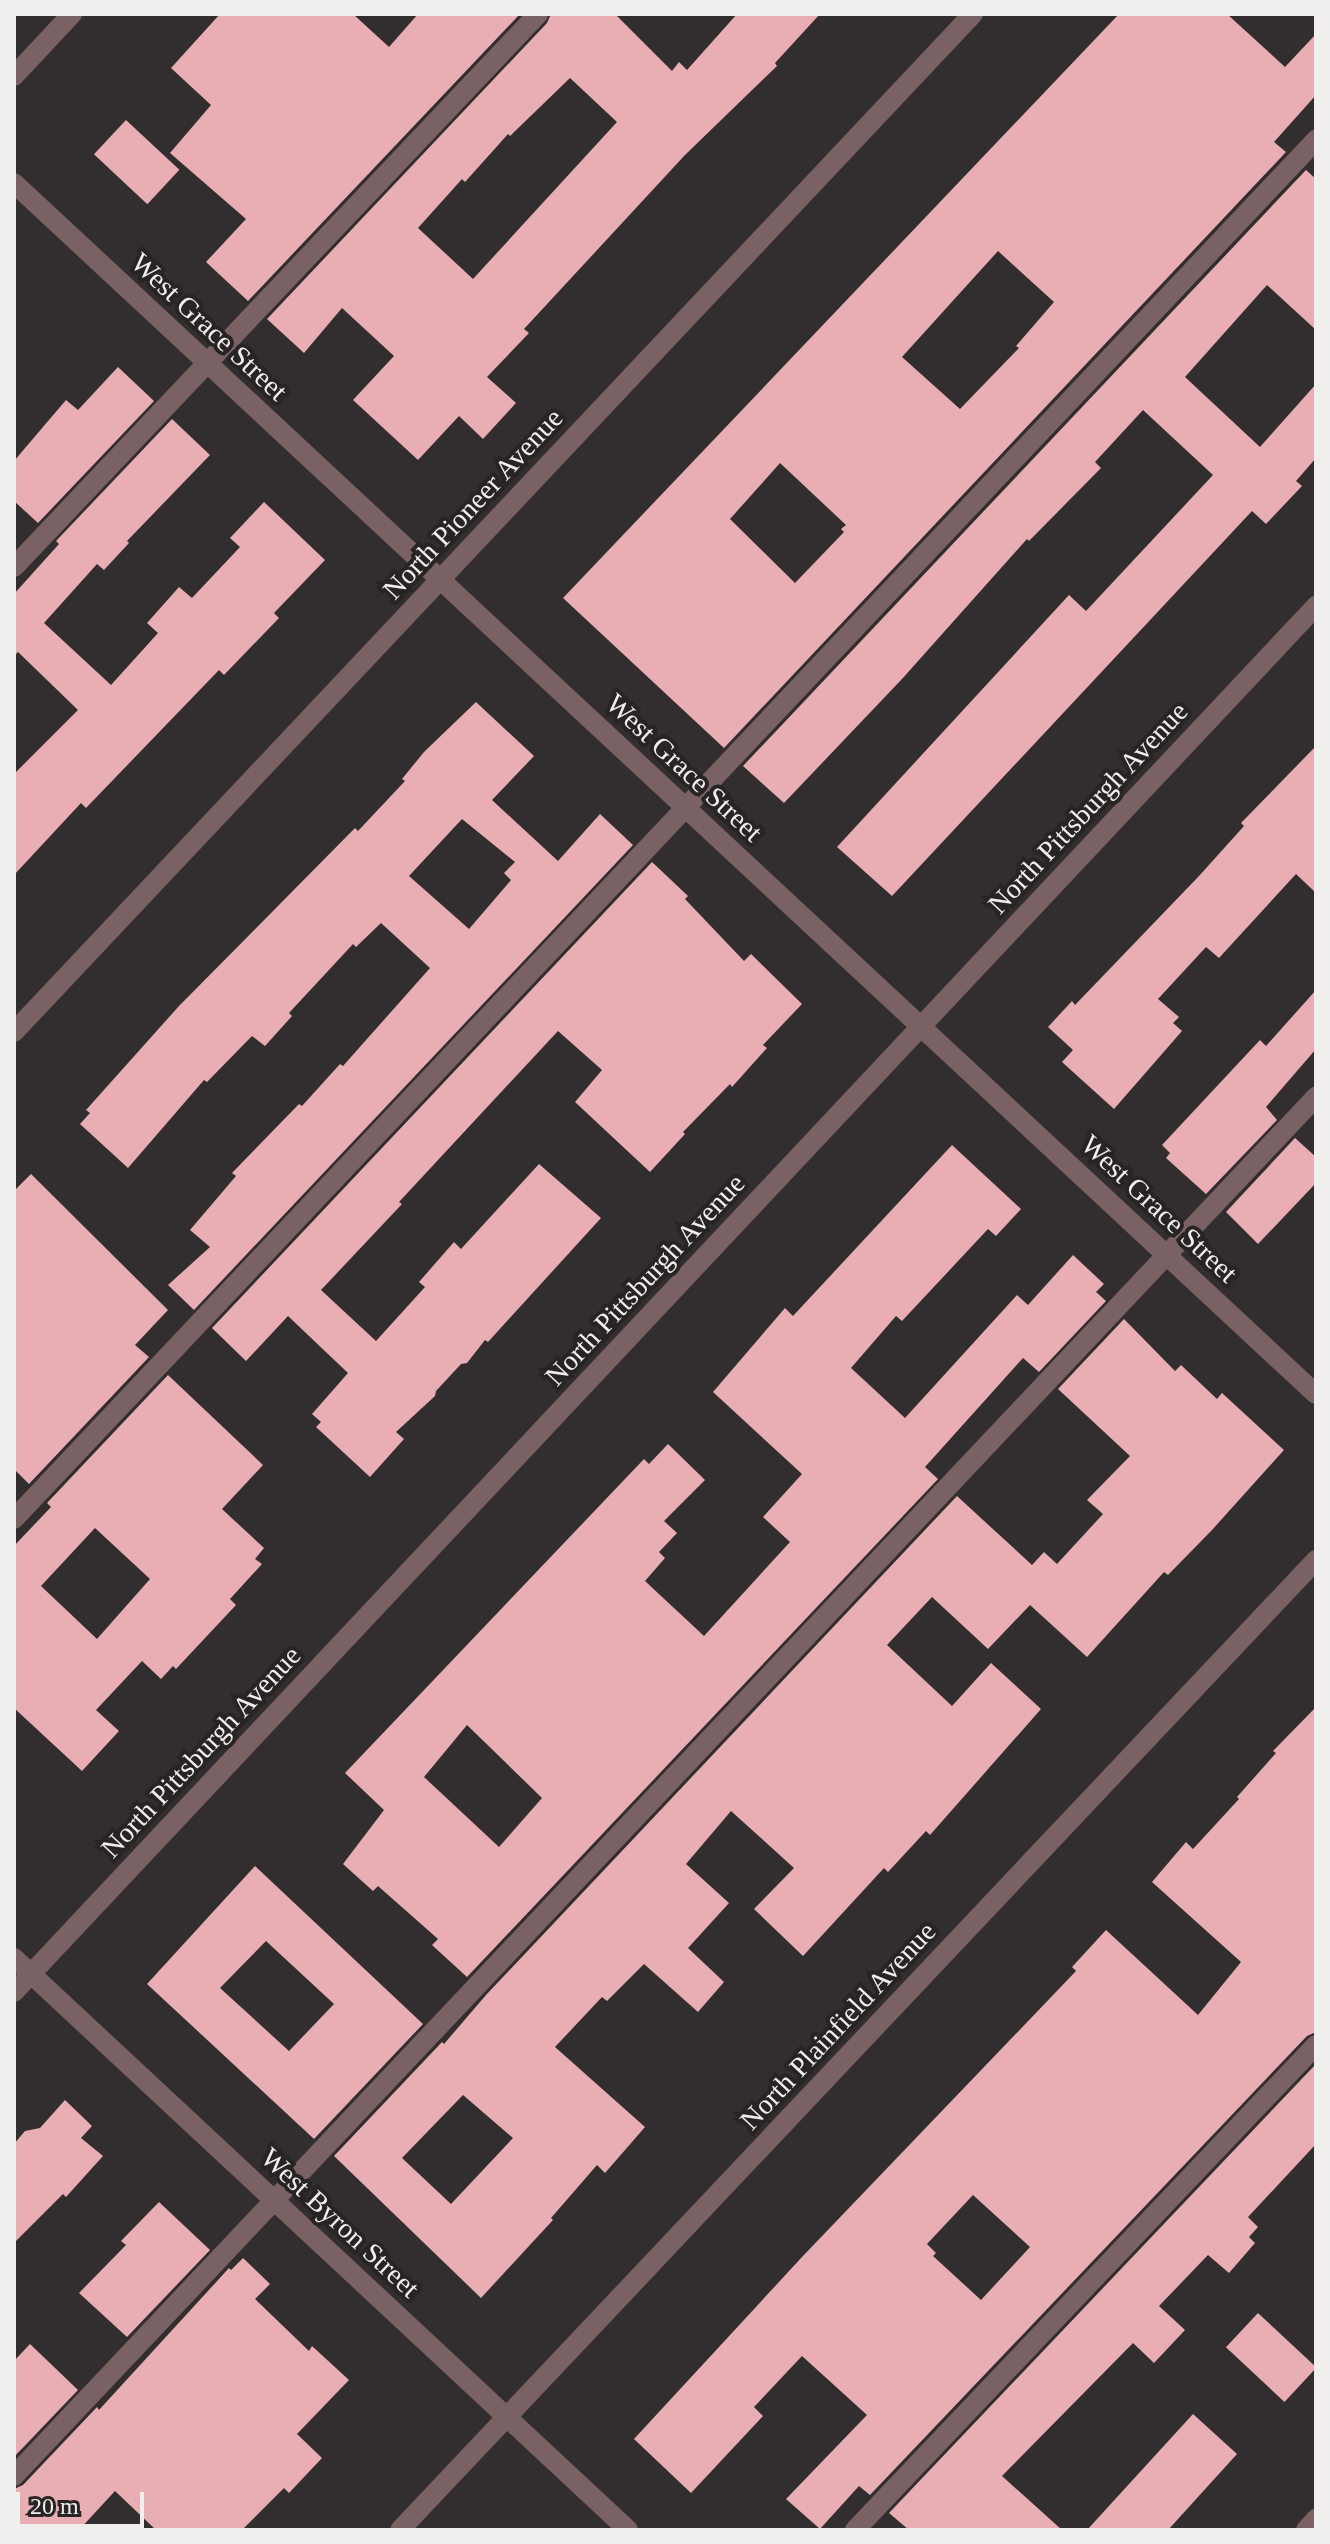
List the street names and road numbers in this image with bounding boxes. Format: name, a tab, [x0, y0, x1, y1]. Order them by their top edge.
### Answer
street label: West Grace Street	[124, 246, 294, 408]
street label: North Pioneer Avenue	[376, 401, 570, 607]
street label: West Grace Street	[599, 687, 769, 849]
street label: North Pittsburgh Avenue	[981, 695, 1195, 921]
street label: West Grace Street	[1074, 1128, 1244, 1290]
street label: North Pittsburgh Avenue	[538, 1167, 752, 1393]
street label: North Pittsburgh Avenue	[94, 1639, 308, 1865]
street label: North Plainfield Avenue	[733, 1915, 943, 2137]
street label: West Byron Street	[254, 2141, 426, 2305]

